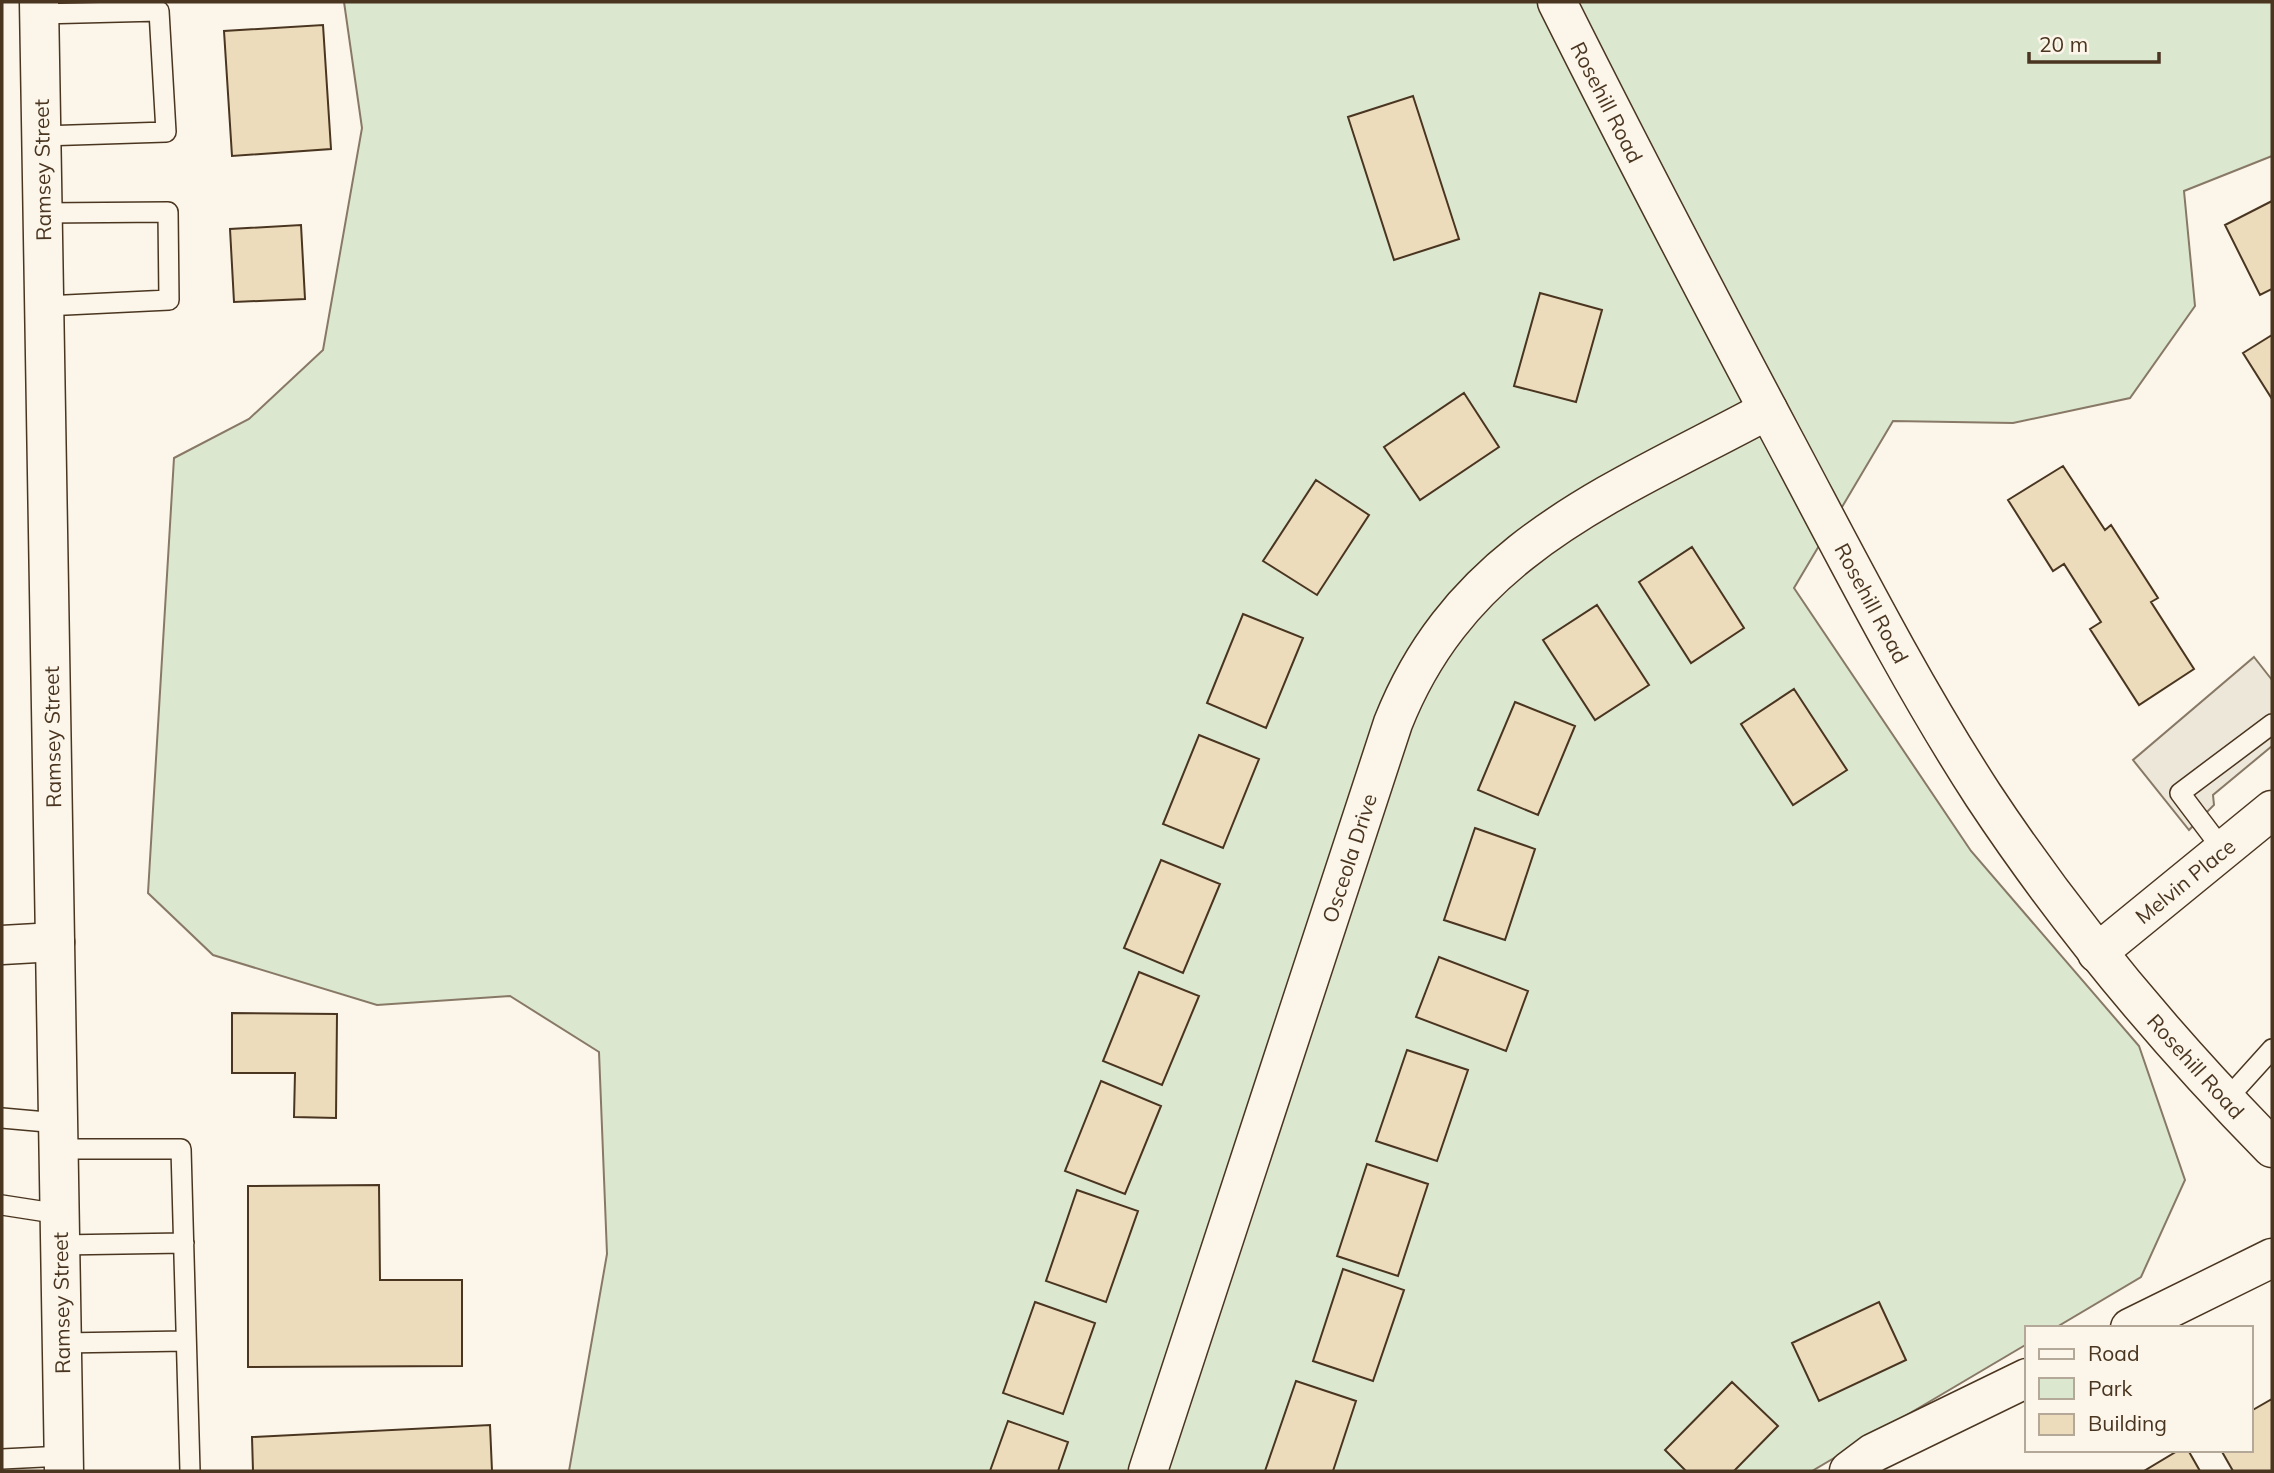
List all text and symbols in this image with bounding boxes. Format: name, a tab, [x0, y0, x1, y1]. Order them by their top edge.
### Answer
scale bar	[2029, 21, 2158, 65]
text: 20 m	[2039, 31, 2088, 57]
street label: Rosehill Road	[1565, 37, 1649, 167]
street label: Ramsey Street	[28, 99, 56, 241]
street label: Rosehill Road	[1829, 538, 1915, 668]
street label: Ramsey Street	[38, 666, 66, 808]
street label: Osceola Drive	[1316, 790, 1382, 926]
street label: Melvin Place	[2130, 833, 2240, 929]
street label: Rosehill Road	[2142, 1008, 2250, 1124]
street label: Ramsey Street	[47, 1232, 75, 1374]
legend	[2025, 1326, 2253, 1452]
text: Road	[2088, 1340, 2139, 1366]
text: Park	[2088, 1375, 2132, 1401]
text: Building	[2088, 1410, 2167, 1436]

